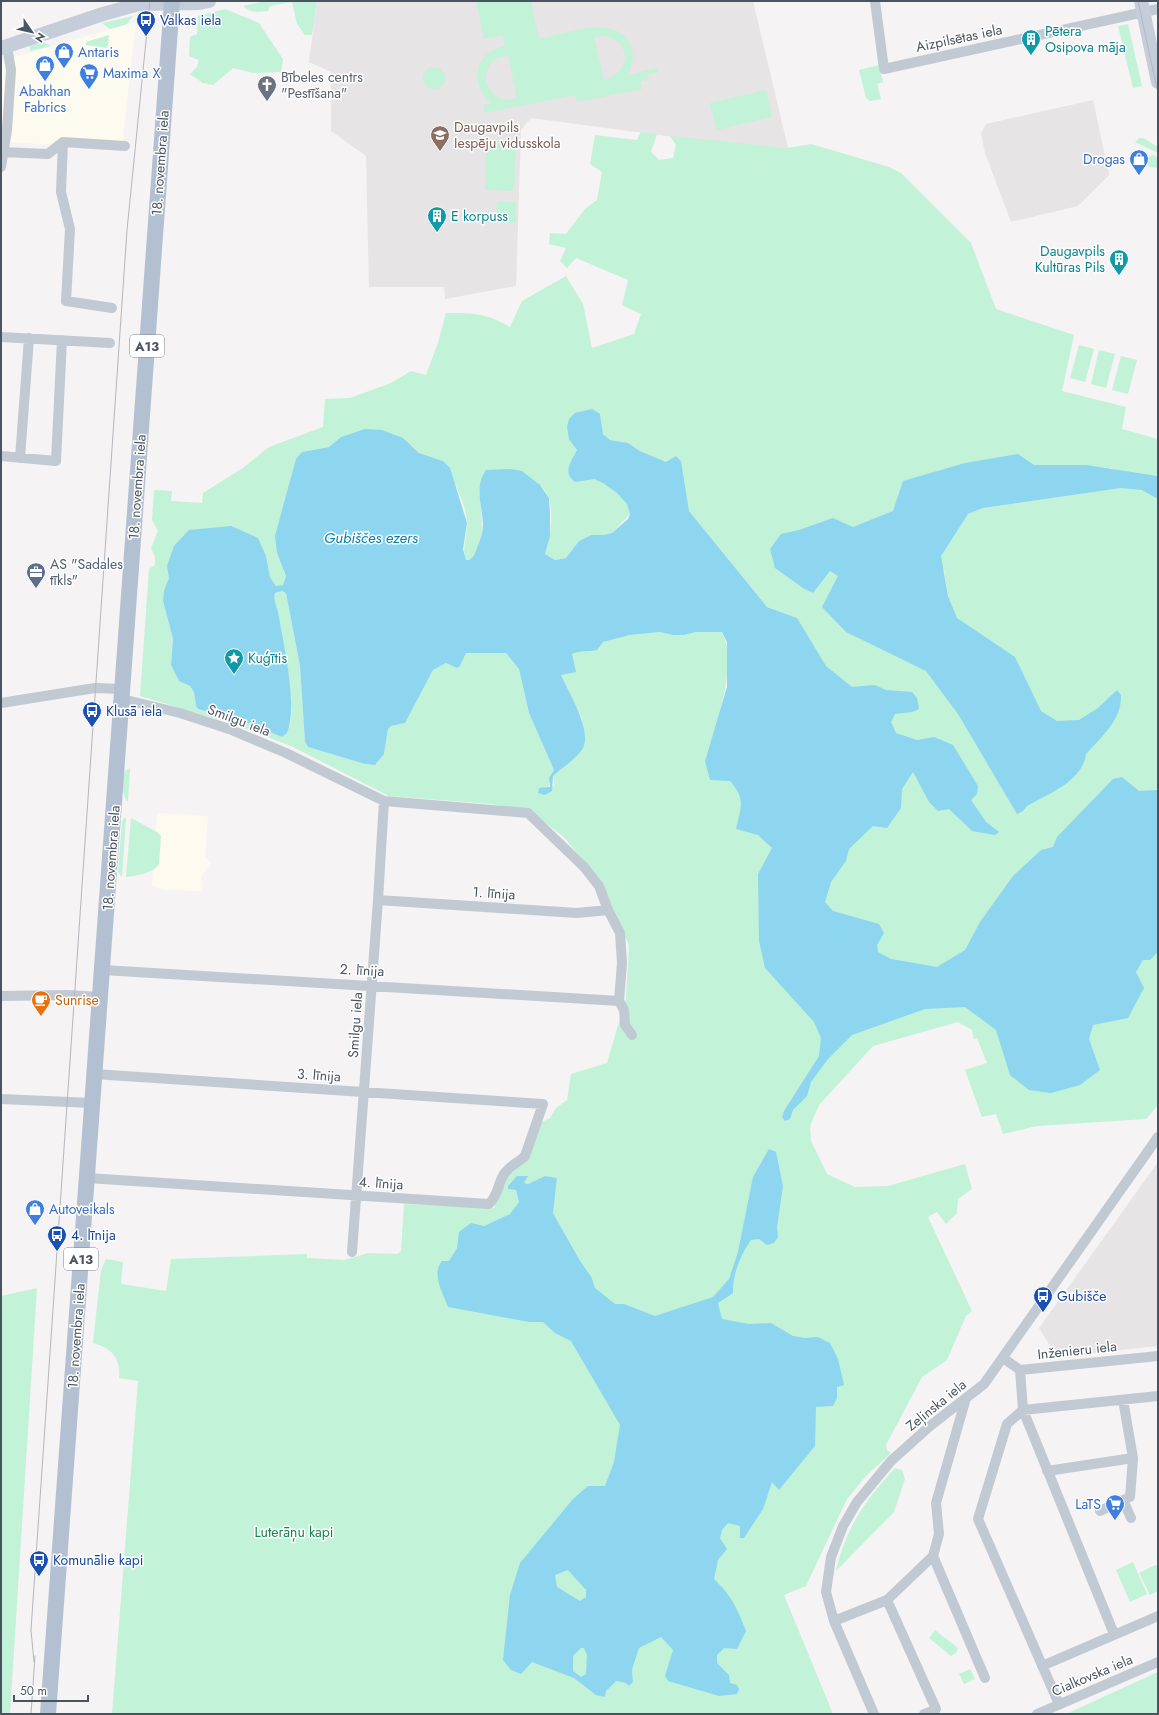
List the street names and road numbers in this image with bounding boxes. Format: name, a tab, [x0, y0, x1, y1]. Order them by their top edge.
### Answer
street label: Aizpilsētas iela	[914, 19, 1004, 57]
street label: 18. novembra iela	[146, 110, 174, 216]
road number: A13	[130, 335, 164, 357]
street label: 18. novembra iela	[123, 434, 151, 540]
street label: Smilgu iela	[205, 699, 273, 741]
street label: 18. novembra iela	[97, 805, 125, 911]
street label: 1. līnija	[472, 882, 516, 904]
street label: 2. līnija	[339, 959, 385, 981]
street label: Smilgu iela	[343, 991, 367, 1059]
street label: 3. līnija	[296, 1063, 342, 1087]
street label: 4. līnija	[358, 1171, 404, 1195]
road number: A13	[64, 1248, 98, 1270]
street label: 18. novembra iela	[62, 1283, 90, 1389]
street label: Inženieru iela	[1036, 1336, 1118, 1364]
street label: Zeļinska iela	[902, 1375, 971, 1436]
street label: Cialkovska iela	[1048, 1649, 1136, 1701]

